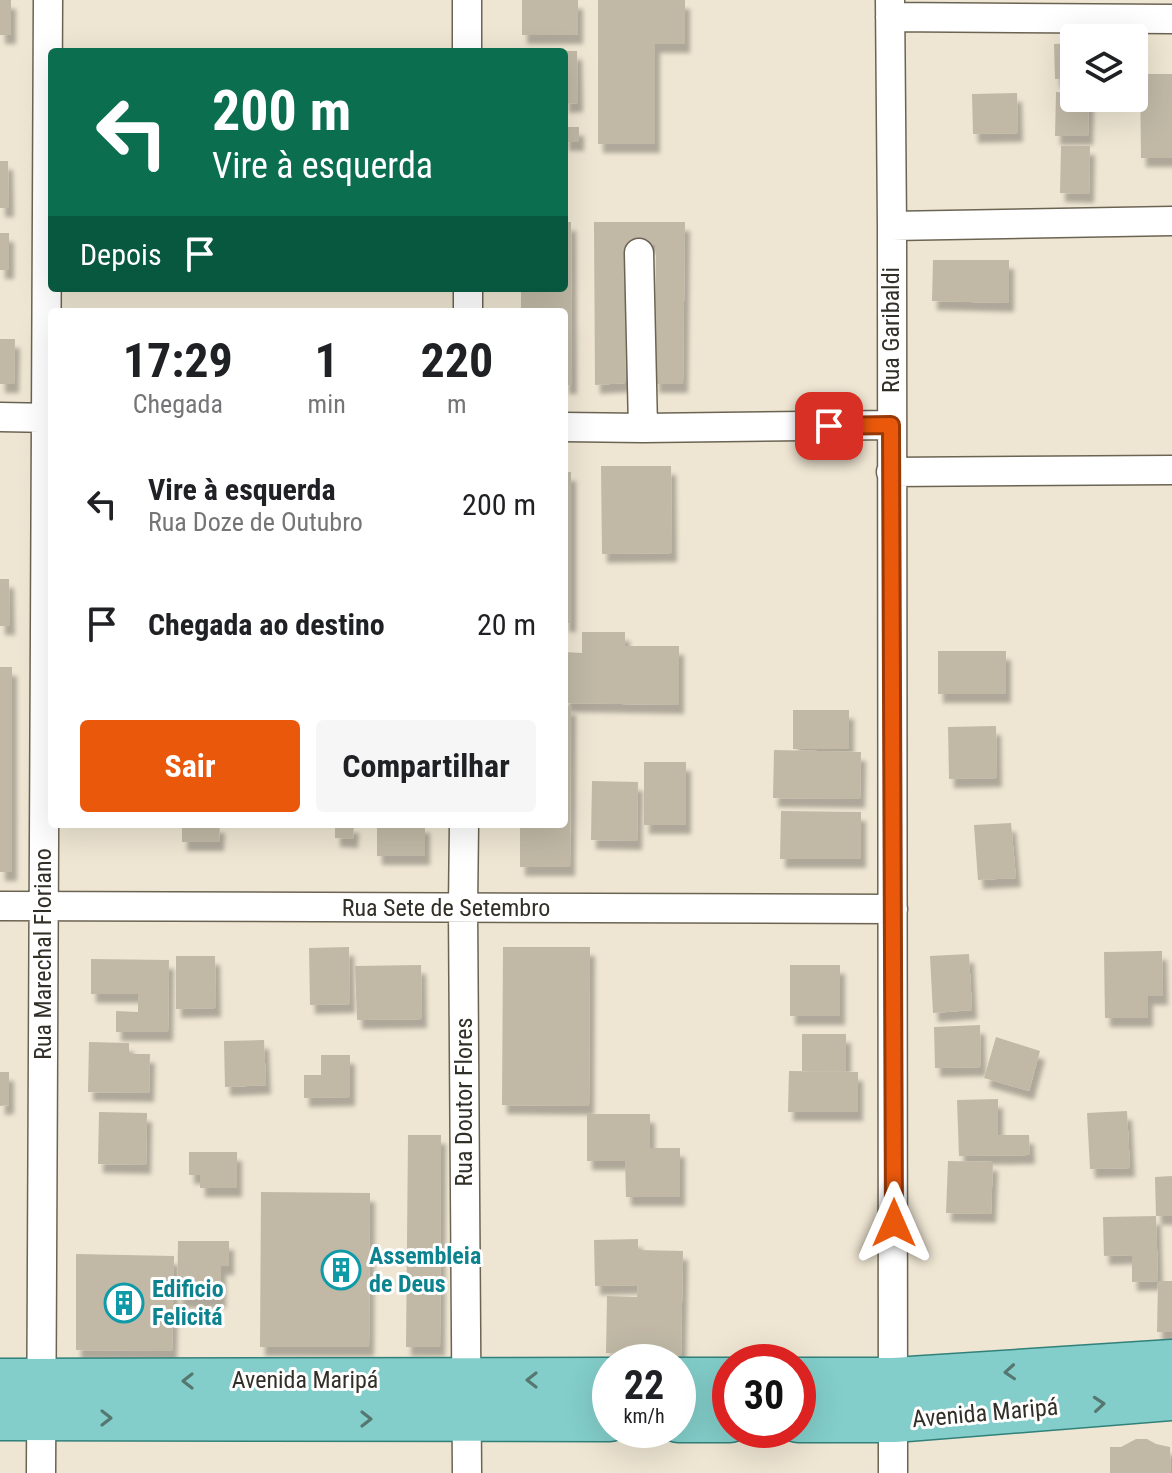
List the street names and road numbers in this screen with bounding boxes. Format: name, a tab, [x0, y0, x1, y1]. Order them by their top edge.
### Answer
street label: Rua Garibaldi	[877, 267, 905, 393]
street label: Rua Marechal Floriano	[29, 848, 57, 1060]
street label: Rua Sete de Setembro	[342, 894, 550, 922]
street label: Rua Doutor Flores	[450, 1018, 478, 1186]
street label: Avenida Maripá	[232, 1366, 378, 1394]
street label: Avenida Maripá	[911, 1393, 1059, 1433]

